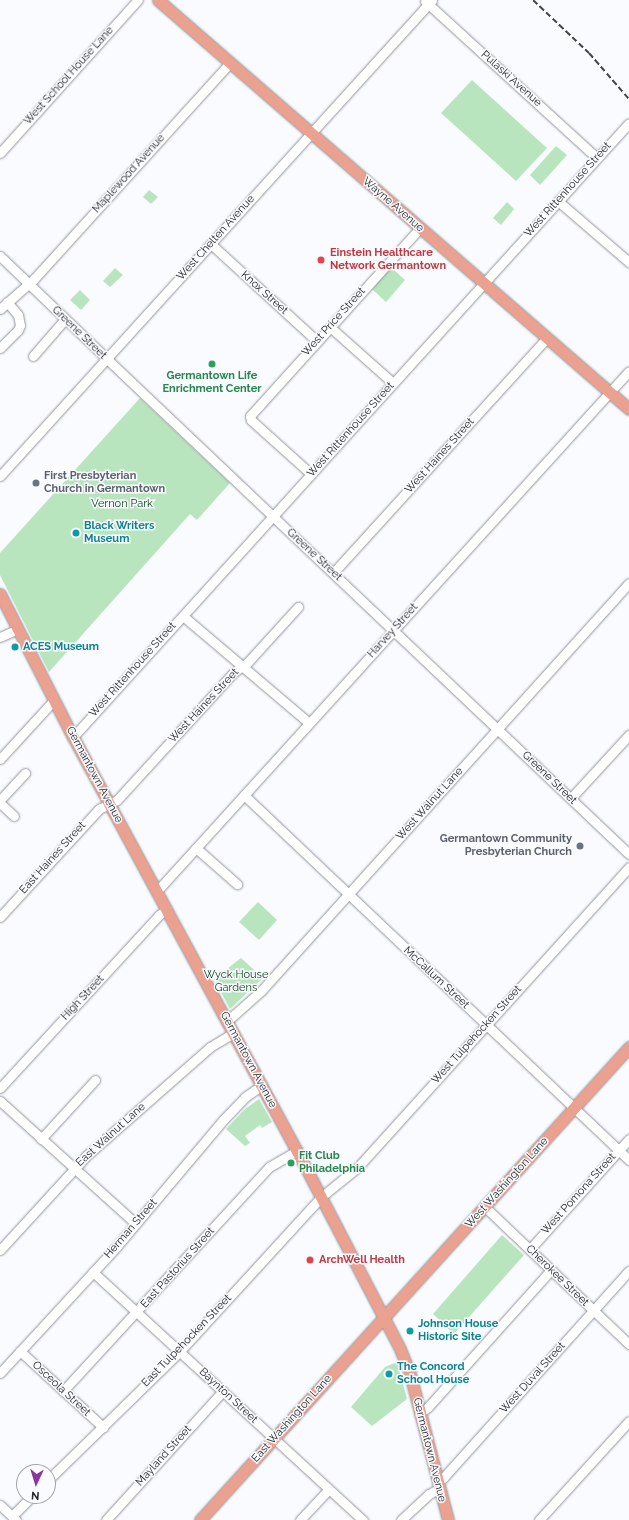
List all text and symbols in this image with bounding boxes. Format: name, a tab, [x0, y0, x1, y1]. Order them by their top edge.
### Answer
street label: West School House Lane	[21, 24, 117, 128]
street label: Pulaski Avenue	[478, 48, 544, 110]
street label: Maplewood Avenue	[90, 132, 168, 216]
street label: West Rittenhouse Street	[522, 140, 614, 240]
street label: Wayne Avenue	[360, 175, 426, 235]
street label: West Chelten Avenue	[174, 193, 258, 283]
place label: Einstein Healthcare Network Germantown	[330, 247, 446, 273]
marker: Einstein Healthcare Network Germantown	[315, 254, 327, 266]
street label: Knox Street	[238, 268, 290, 318]
street label: West Price Street	[300, 285, 368, 359]
street label: Greene Street	[49, 304, 109, 362]
marker: Germantown Life Enrichment Center	[207, 359, 217, 369]
place label: Germantown Life Enrichment Center	[162, 370, 262, 396]
street label: West Rittenhouse Street	[305, 380, 397, 480]
street label: West Haines Street	[403, 416, 477, 496]
place label: First Presbyterian Church in Germantown	[44, 470, 165, 496]
marker: First Presbyterian Church in Germantown	[31, 478, 41, 488]
park label: Vernon Park	[91, 497, 153, 511]
place label: Black Writers Museum	[84, 520, 155, 546]
street label: Greene Street	[284, 526, 344, 584]
marker: Black Writers Museum	[71, 528, 81, 538]
street label: Harvey Street	[365, 601, 421, 661]
street label: West Rittenhouse Street	[87, 620, 179, 720]
place label: ACES Museum	[23, 640, 99, 654]
marker: ACES Museum	[10, 642, 20, 652]
street label: West Haines Street	[166, 666, 242, 746]
street label: Germantown Avenue	[63, 725, 125, 825]
street label: Greene Street	[519, 749, 579, 807]
street label: West Walnut Lane	[394, 765, 466, 843]
street label: East Haines Street	[17, 819, 89, 897]
place label: Germantown Community Presbyterian Church	[440, 833, 572, 859]
marker: Germantown Community Presbyterian Church	[575, 841, 585, 851]
street label: McCallum Street	[400, 944, 472, 1012]
park label: Wyck House Gardens	[204, 969, 268, 995]
street label: High Street	[59, 973, 107, 1023]
street label: West Tulpehocken Street	[429, 983, 525, 1087]
street label: Germantown Avenue	[217, 1010, 279, 1110]
street label: East Walnut Lane	[73, 1100, 149, 1170]
street label: West Washington Lane	[463, 1135, 551, 1231]
place label: Fit Club Philadelphia	[299, 1150, 365, 1176]
street label: West Pomona Street	[539, 1151, 619, 1237]
marker: Fit Club Philadelphia	[286, 1158, 296, 1168]
street label: Herman Street	[102, 1197, 160, 1261]
street label: East Pastorius Street	[138, 1225, 218, 1311]
street label: Cherokee Street	[523, 1243, 591, 1309]
place label: ArchWell Health	[319, 1253, 405, 1267]
marker: ArchWell Health	[304, 1254, 316, 1266]
street label: East Tulpehocken Street	[139, 1292, 235, 1390]
place label: Johnson House Historic Site	[418, 1318, 498, 1344]
marker: Johnson House Historic Site	[405, 1326, 415, 1336]
street label: West Duval Street	[498, 1340, 568, 1416]
street label: Osceola Street	[29, 1359, 93, 1419]
place label: The Concord School House	[397, 1361, 470, 1387]
street label: Baynton Street	[196, 1365, 260, 1427]
marker: The Concord School House	[384, 1369, 394, 1379]
street label: East Washington Lane	[249, 1372, 335, 1466]
street label: Germantown Avenue	[410, 1396, 448, 1504]
street label: Mayland Street	[133, 1423, 195, 1489]
north arrow	[16, 1464, 56, 1504]
text: N	[31, 1489, 40, 1502]

